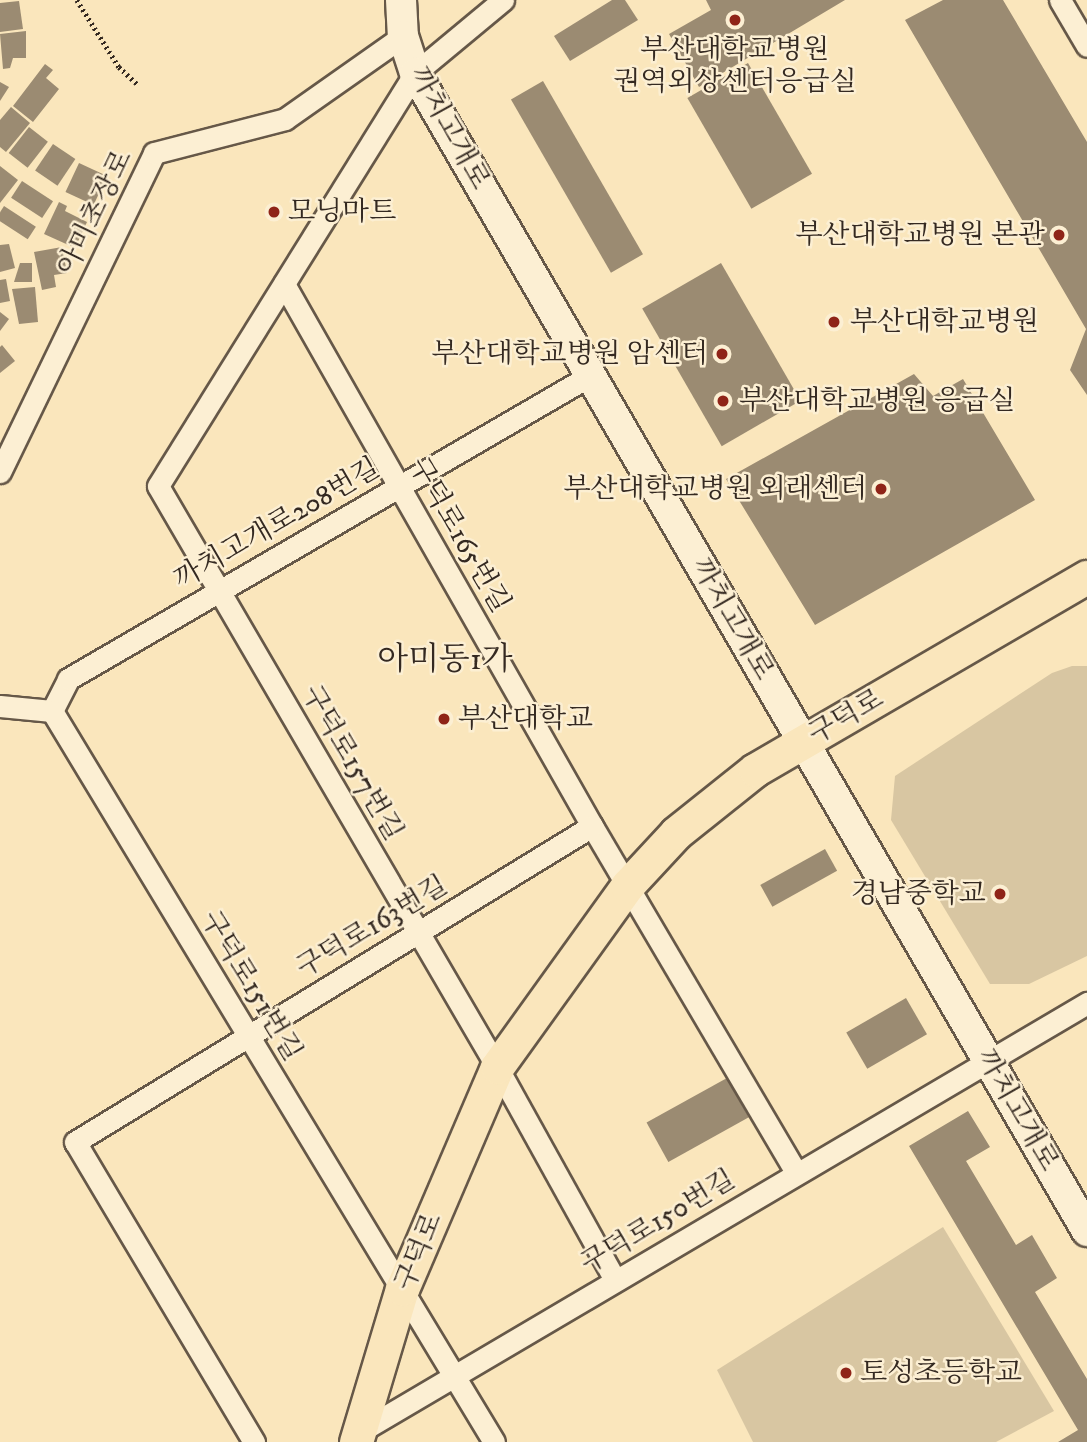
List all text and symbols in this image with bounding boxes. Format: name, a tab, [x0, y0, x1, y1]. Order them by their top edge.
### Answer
marker: 부산대학교병원 권역외상센터응급실	[725, 10, 745, 30]
place label: 부산대학교병원 권역외상센터응급실	[613, 33, 857, 99]
street label: 까치고개로	[402, 61, 496, 195]
street label: 아미초장로	[50, 145, 140, 281]
place label: 모닝마트	[288, 195, 396, 229]
marker: 모닝마트	[266, 204, 282, 220]
place label: 부산대학교병원 본관	[796, 218, 1045, 252]
marker: 부산대학교병원 본관	[1051, 227, 1067, 243]
place label: 부산대학교병원	[850, 305, 1039, 339]
marker: 부산대학교병원	[824, 312, 844, 332]
place label: 부산대학교병원 암센터	[432, 337, 708, 371]
marker: 부산대학교병원 암센터	[714, 346, 730, 362]
place label: 부산대학교병원 응급실	[739, 384, 1015, 418]
marker: 부산대학교병원 응급실	[713, 391, 733, 411]
street label: 까치고개로208번길	[168, 451, 386, 597]
street label: 구덕로165번길	[401, 451, 517, 619]
place label: 부산대학교병원 외래센터	[563, 472, 867, 506]
marker: 부산대학교병원 외래센터	[873, 481, 889, 497]
street label: 까치고개로	[684, 552, 780, 686]
district label: 아미동1가	[377, 641, 513, 679]
street label: 구덕로157번길	[294, 679, 410, 847]
street label: 구덕로	[802, 682, 890, 752]
place label: 부산대학교	[458, 702, 593, 736]
marker: 부산대학교	[436, 711, 452, 727]
street label: 구덕로163번길	[290, 869, 454, 985]
place label: 경남중학교	[851, 877, 986, 911]
marker: 경남중학교	[992, 886, 1008, 902]
street label: 구덕로151번길	[193, 905, 309, 1067]
street label: 까치고개로	[969, 1043, 1065, 1177]
street label: 구덕로150번길	[575, 1163, 741, 1281]
street label: 구덕로	[388, 1208, 450, 1296]
place label: 토성초등학교	[860, 1356, 1022, 1390]
marker: 토성초등학교	[838, 1365, 854, 1381]

